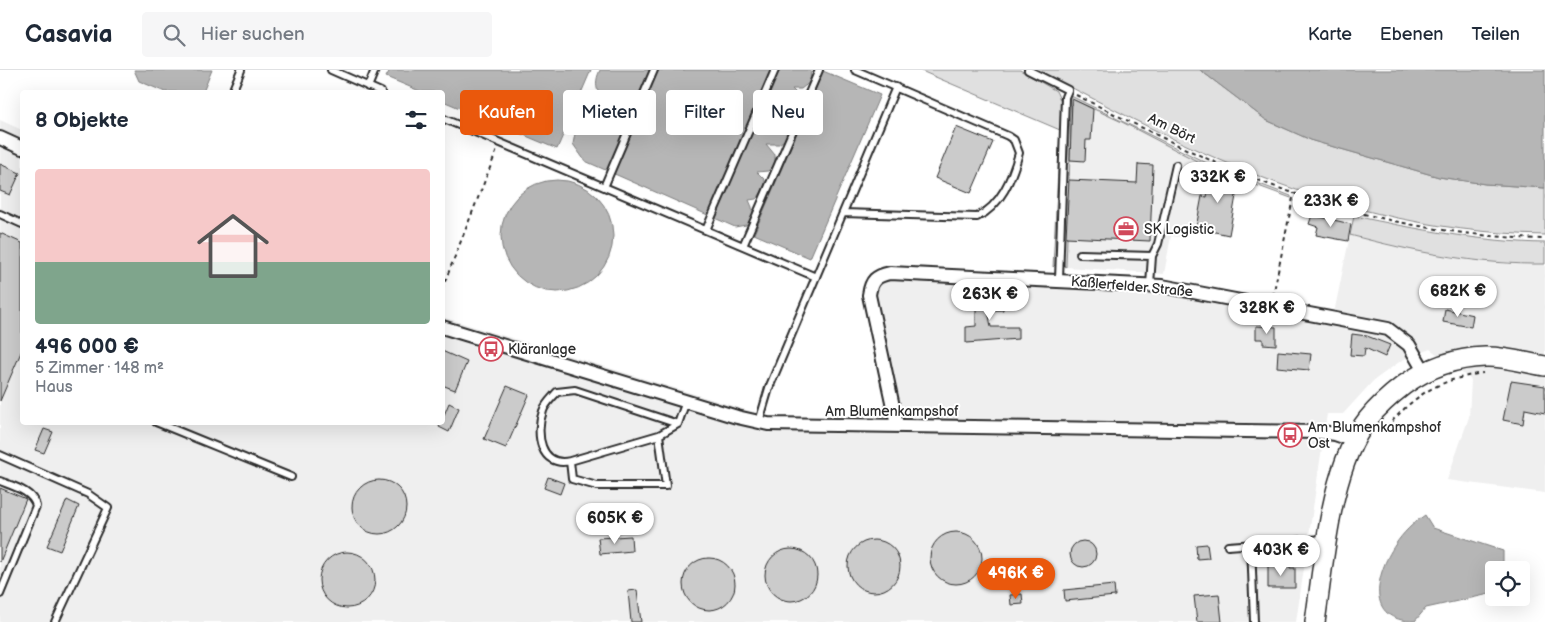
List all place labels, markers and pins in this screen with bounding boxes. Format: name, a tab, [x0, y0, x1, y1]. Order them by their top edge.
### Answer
pin: 332K €	[1177, 162, 1259, 204]
pin: 233K €	[1290, 186, 1372, 228]
office icon: SK Logistic	[1113, 216, 1139, 242]
place label: SK Logistic	[1144, 221, 1214, 238]
pin: 682K €	[1417, 276, 1499, 318]
pin: 263K €	[949, 278, 1031, 321]
pin: 328K €	[1226, 292, 1308, 335]
bus stop icon: Kläranlage	[478, 336, 504, 362]
place label: Kläranlage	[508, 341, 576, 358]
place label: Am Blumenkampshof Ost	[1308, 419, 1442, 452]
bus stop icon: Am Blumenkampshof Ost	[1277, 422, 1303, 448]
pin: 605K €	[574, 502, 656, 545]
pin: 403K €	[1240, 534, 1322, 577]
pin: 496K €	[975, 558, 1057, 600]

